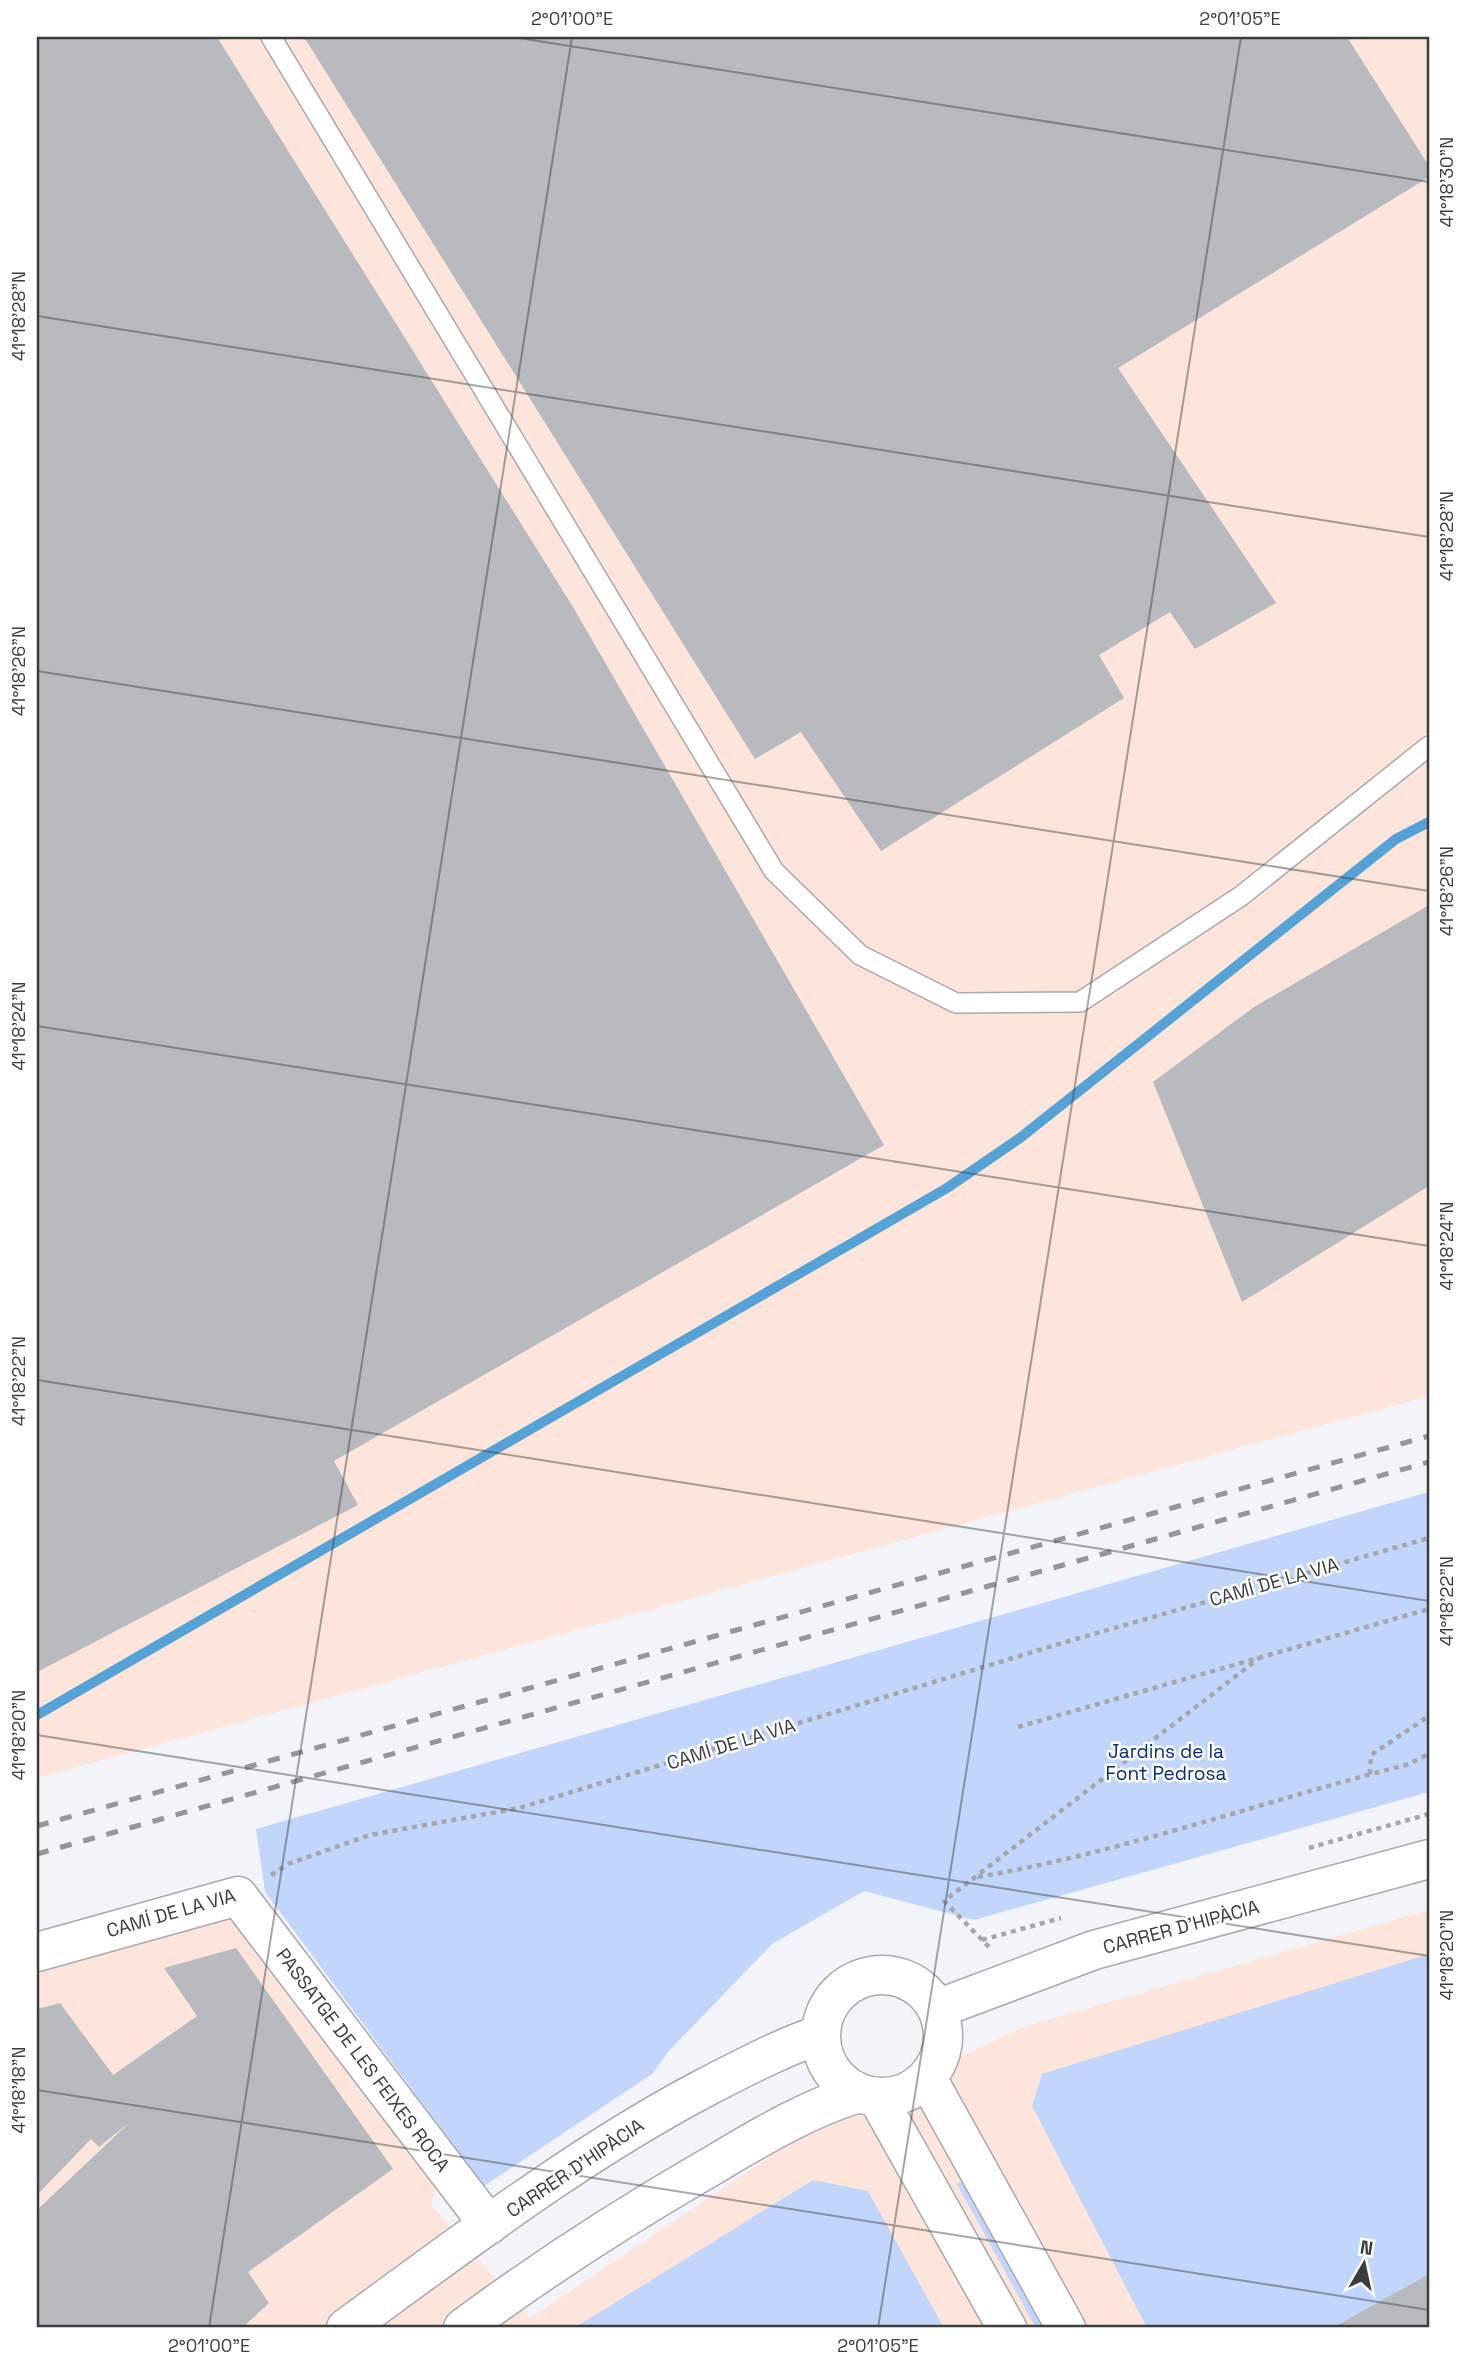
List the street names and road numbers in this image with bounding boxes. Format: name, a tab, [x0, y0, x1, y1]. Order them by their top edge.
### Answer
street label: CAMÍ DE LA VIA	[1207, 1552, 1342, 1612]
street label: CAMÍ DE LA VIA	[664, 1713, 798, 1775]
street label: CAMÍ DE LA VIA	[104, 1883, 239, 1943]
street label: CARRER D'HIPÀCIA	[1100, 1894, 1262, 1960]
street label: PASSATGE DE LES FEIXES ROCA	[271, 1943, 456, 2177]
street label: CARRER D'HIPÀCIA	[501, 2113, 649, 2223]

